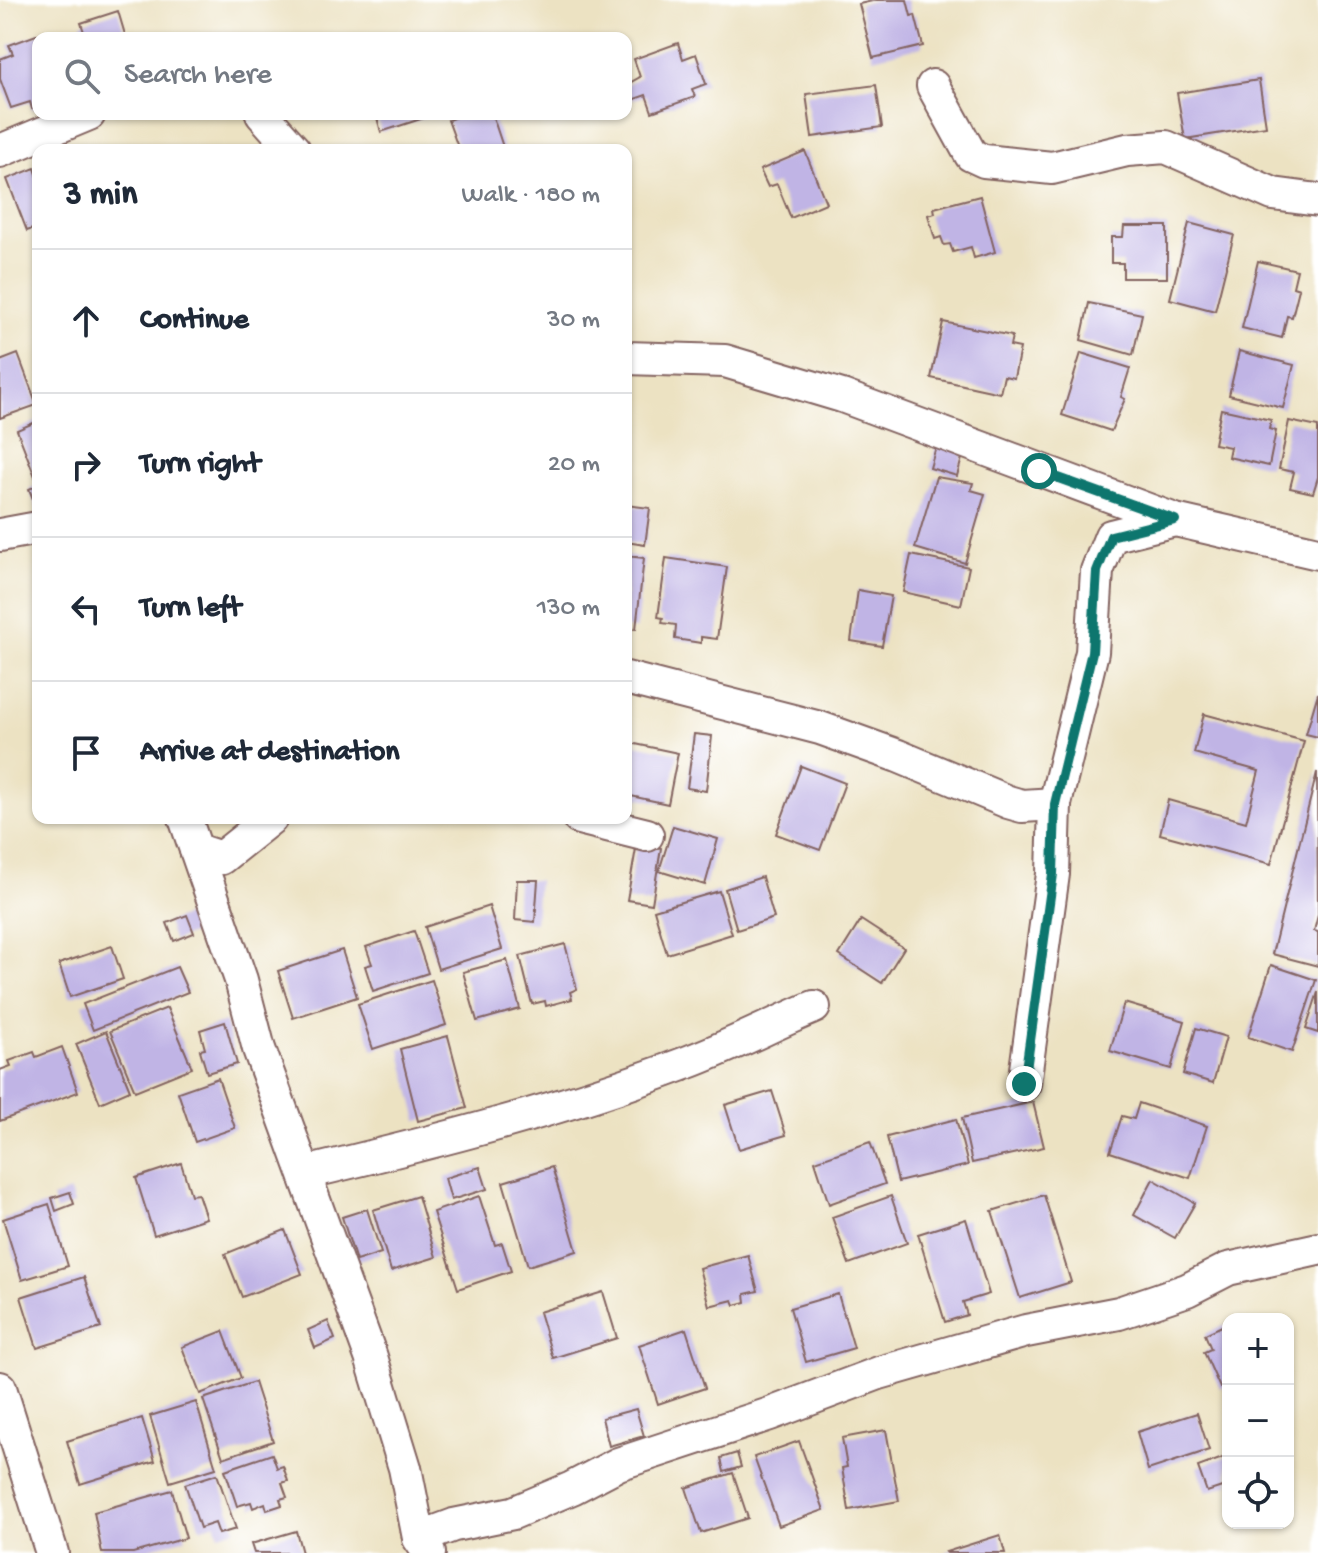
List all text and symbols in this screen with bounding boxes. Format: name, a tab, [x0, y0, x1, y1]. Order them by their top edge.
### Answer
search box	[32, 32, 632, 120]
icon: search	[60, 54, 104, 98]
text: Search here	[124, 59, 272, 94]
text: 3 min	[64, 176, 137, 216]
text: Walk · 180 m	[462, 181, 600, 212]
icon: ahead	[64, 299, 108, 343]
text: Continue	[140, 304, 249, 339]
text: 30 m	[547, 306, 600, 337]
icon: right	[64, 443, 108, 487]
text: Turn right	[140, 448, 260, 483]
text: 20 m	[548, 450, 600, 481]
route start	[1021, 453, 1057, 489]
icon: left	[64, 587, 108, 631]
text: Turn left	[140, 592, 241, 627]
text: 130 m	[537, 594, 600, 625]
icon: arrive	[64, 731, 108, 775]
text: Arrive at destination	[140, 736, 400, 771]
route end	[1006, 1066, 1042, 1102]
map controls	[1222, 1313, 1294, 1529]
button: +	[1222, 1313, 1294, 1385]
button: −	[1222, 1385, 1294, 1457]
button: locate	[1222, 1457, 1294, 1529]

